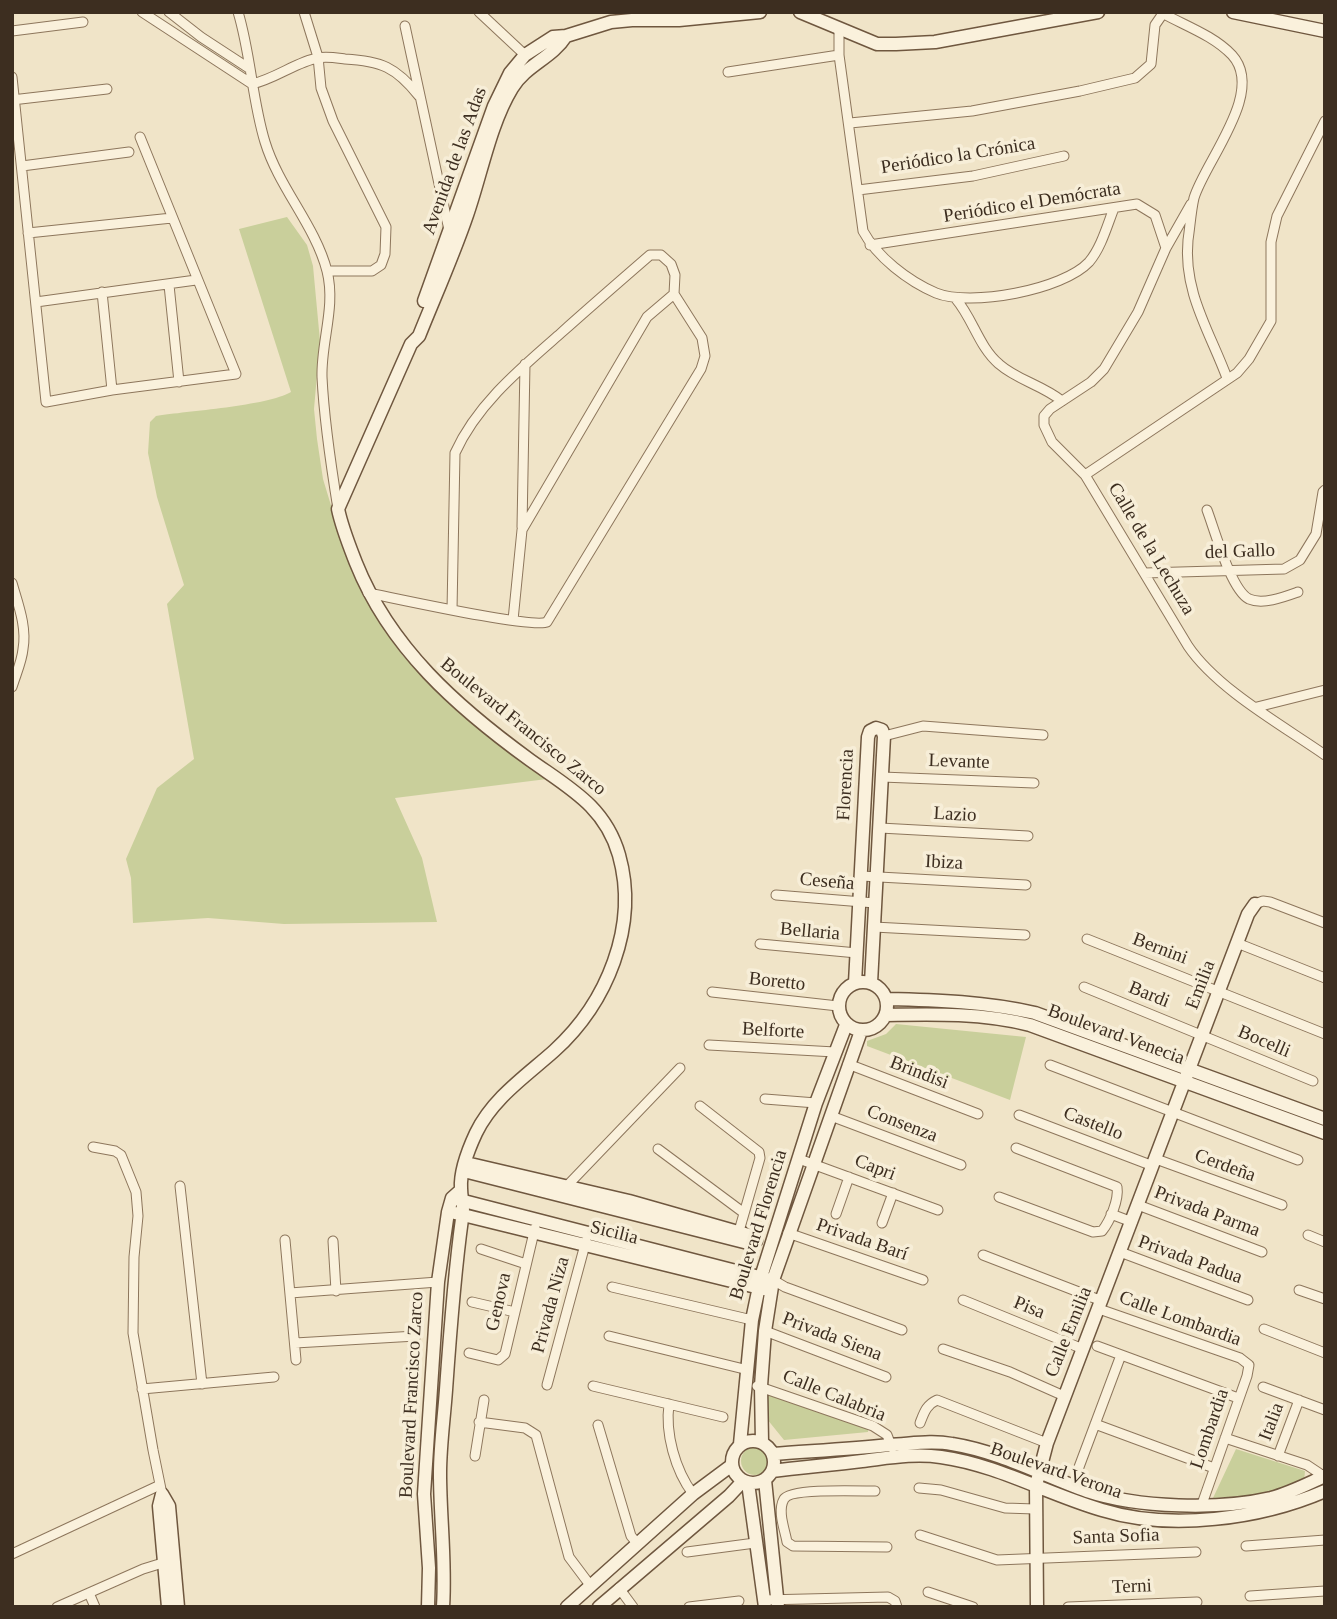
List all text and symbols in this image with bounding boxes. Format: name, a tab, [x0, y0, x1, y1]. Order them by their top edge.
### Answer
street label: Avenida de las Adas	[418, 84, 492, 238]
street label: Periódico la Crónica	[879, 133, 1037, 179]
street label: Periódico el Demócrata	[942, 178, 1122, 228]
street label: Calle de la Lechuza	[1103, 479, 1199, 619]
street label: del Gallo	[1205, 539, 1275, 565]
street label: Boulevard Francisco Zarco	[435, 653, 611, 801]
street label: Florencia	[833, 749, 859, 821]
street label: Levante	[928, 750, 990, 774]
street label: Lazio	[933, 802, 977, 828]
street label: Ibiza	[924, 851, 964, 875]
street label: Ceseña	[799, 868, 855, 896]
street label: Bellaria	[779, 918, 841, 946]
street label: Bernini	[1129, 928, 1191, 970]
street label: Emilia	[1181, 957, 1221, 1013]
street label: Boretto	[747, 968, 807, 996]
street label: Bardi	[1125, 977, 1173, 1013]
street label: Boulevard Venecia	[1044, 1000, 1188, 1070]
street label: Belforte	[741, 1018, 805, 1044]
street label: Bocelli	[1234, 1021, 1294, 1063]
street label: Brindisi	[886, 1051, 952, 1095]
street label: Consenza	[863, 1100, 941, 1148]
street label: Castello	[1060, 1102, 1126, 1146]
street label: Cerdeña	[1191, 1144, 1259, 1188]
street label: Boulevard Florencia	[725, 1147, 793, 1303]
street label: Capri	[851, 1150, 899, 1186]
street label: Privada Parma	[1151, 1181, 1263, 1243]
street label: Privada Barí	[813, 1214, 911, 1266]
street label: Sicilia	[588, 1216, 640, 1250]
street label: Privada Padua	[1135, 1231, 1245, 1289]
street label: Privada Niza	[527, 1254, 575, 1356]
street label: Genova	[481, 1271, 517, 1333]
street label: Calle Emilia	[1041, 1283, 1097, 1381]
street label: Calle Lombardia	[1116, 1286, 1244, 1352]
street label: Boulevard Francisco Zarco	[395, 1291, 429, 1499]
street label: Pisa	[1010, 1291, 1048, 1325]
street label: Privada Siena	[779, 1308, 885, 1366]
street label: Calle Calabria	[779, 1365, 889, 1427]
street label: Lombardia	[1186, 1386, 1234, 1472]
street label: Italia	[1254, 1400, 1290, 1444]
street label: Boulevard Verona	[987, 1438, 1125, 1504]
street label: Santa Sofia	[1072, 1524, 1160, 1550]
street label: Terni	[1112, 1575, 1152, 1599]

